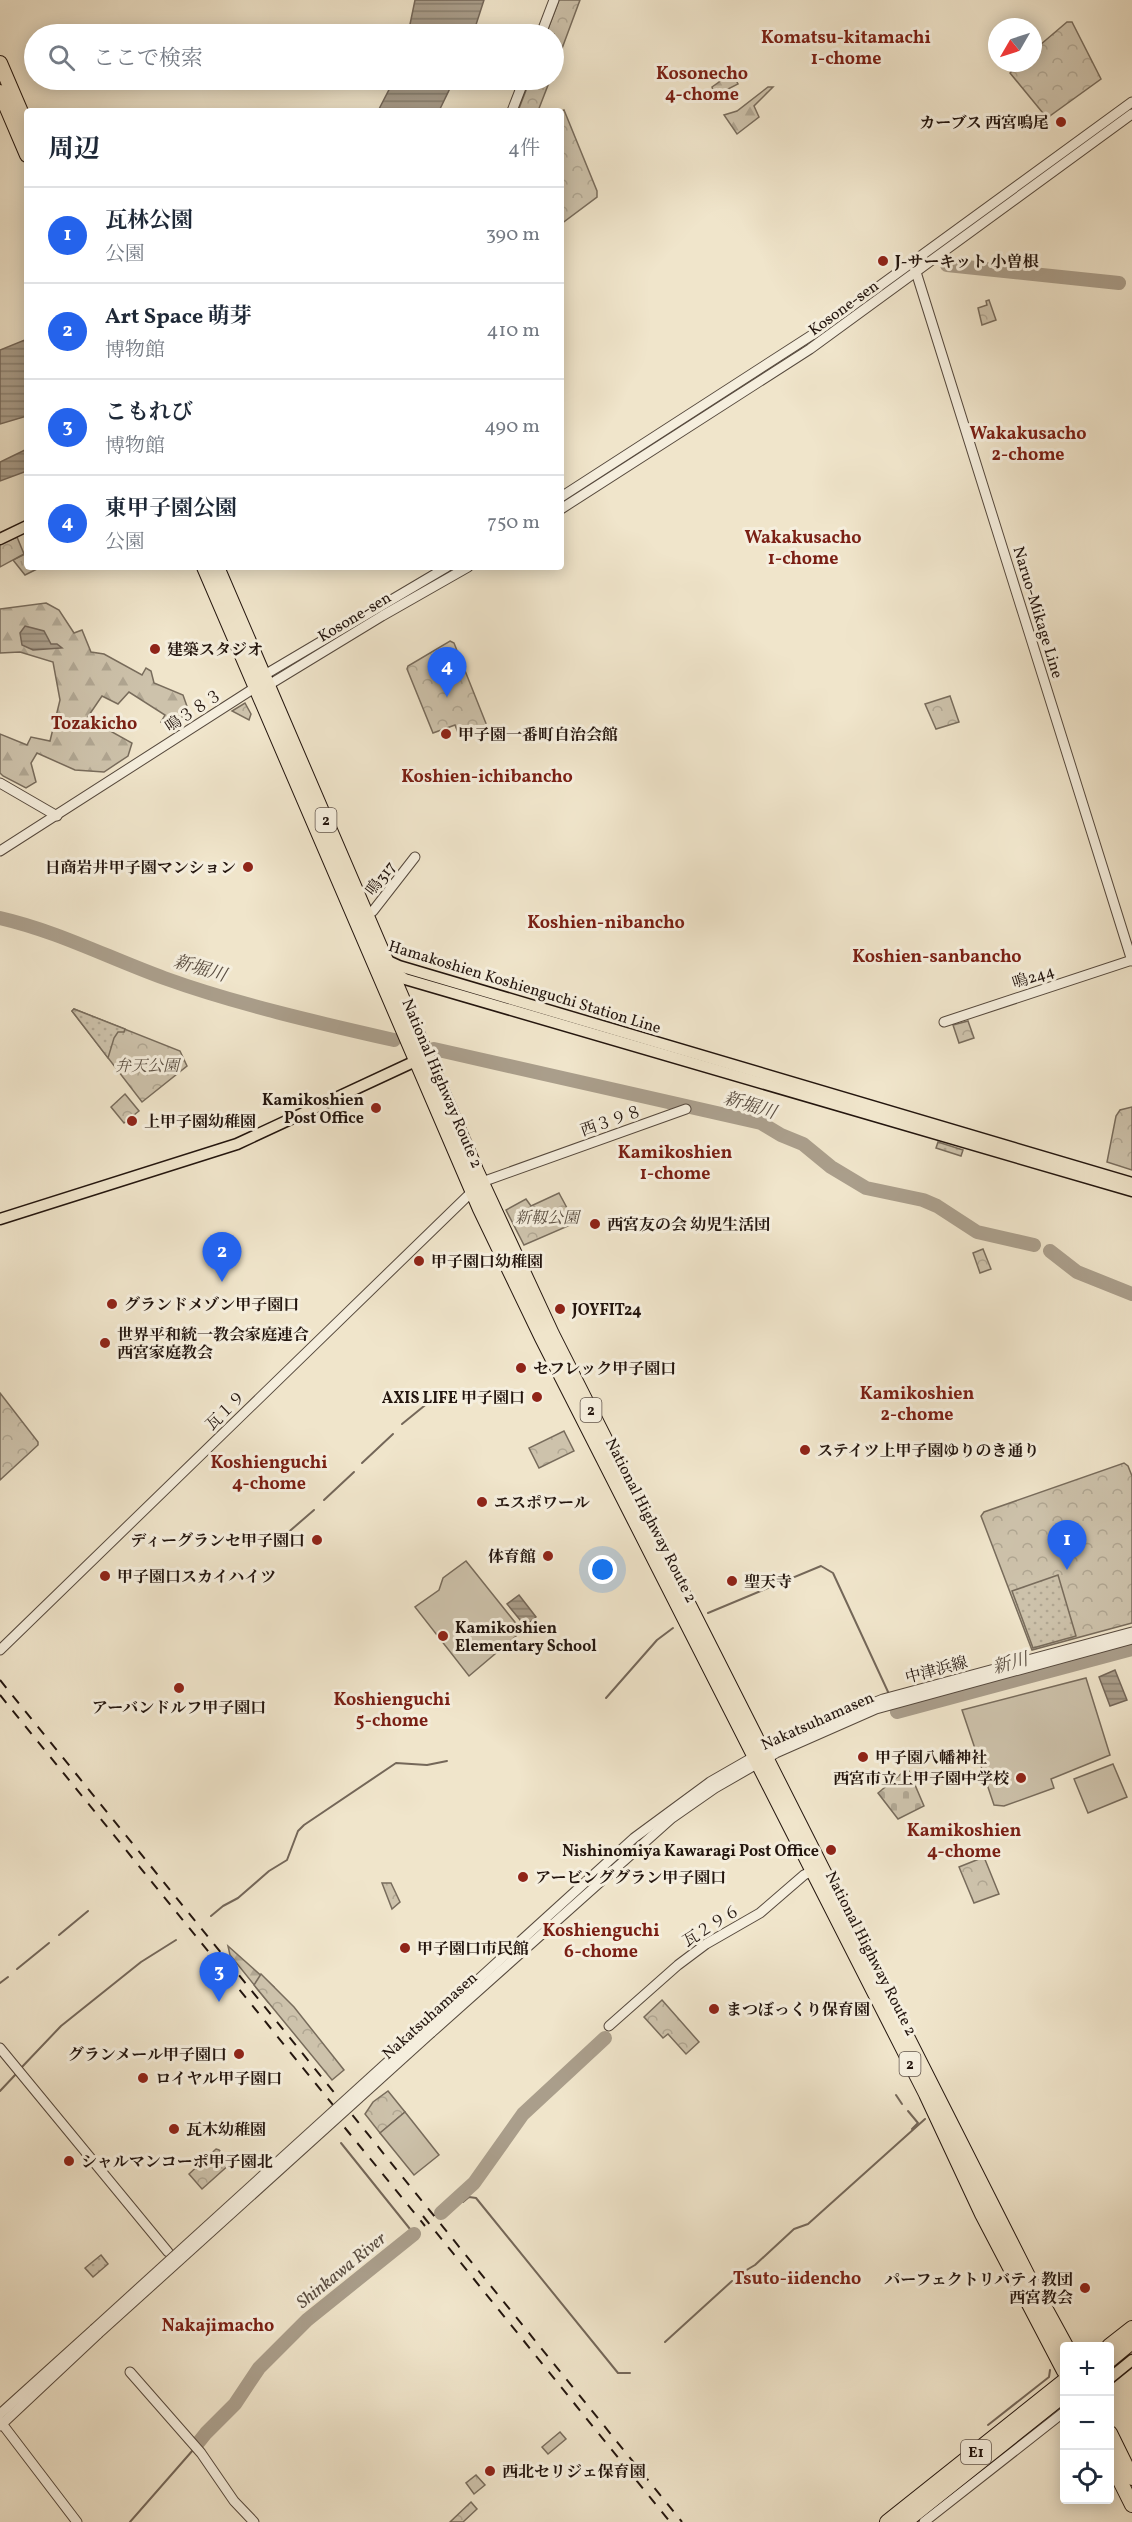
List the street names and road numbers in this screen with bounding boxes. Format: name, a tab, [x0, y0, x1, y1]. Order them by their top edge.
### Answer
street label: Kosone-sen	[805, 276, 884, 342]
street label: Naruo-Mikage Line	[1007, 544, 1068, 681]
street label: Kosone-sen	[314, 587, 396, 648]
street label: 鳴３８３	[161, 685, 227, 738]
road number: 2	[316, 808, 336, 832]
street label: 鳴317	[361, 857, 402, 901]
street label: Hamakoshien Koshienguchi Station Line	[385, 936, 663, 1040]
street label: 鳴244	[1010, 961, 1058, 995]
street label: National Highway Route 2	[395, 996, 487, 1172]
street label: 西３９８	[578, 1101, 645, 1143]
street label: 瓦１９	[201, 1387, 251, 1436]
road number: 2	[580, 1398, 602, 1422]
street label: National Highway Route 2	[599, 1435, 701, 1607]
street label: 中津浜線	[903, 1652, 970, 1690]
street label: Nakatsuhamasen	[758, 1687, 878, 1757]
street label: National Highway Route 2	[819, 1868, 921, 2040]
street label: 瓦２９６	[679, 1900, 745, 1953]
street label: Nakatsuhamasen	[378, 1968, 483, 2065]
road number: 2	[900, 2052, 920, 2076]
road number: E1	[961, 2440, 991, 2464]

